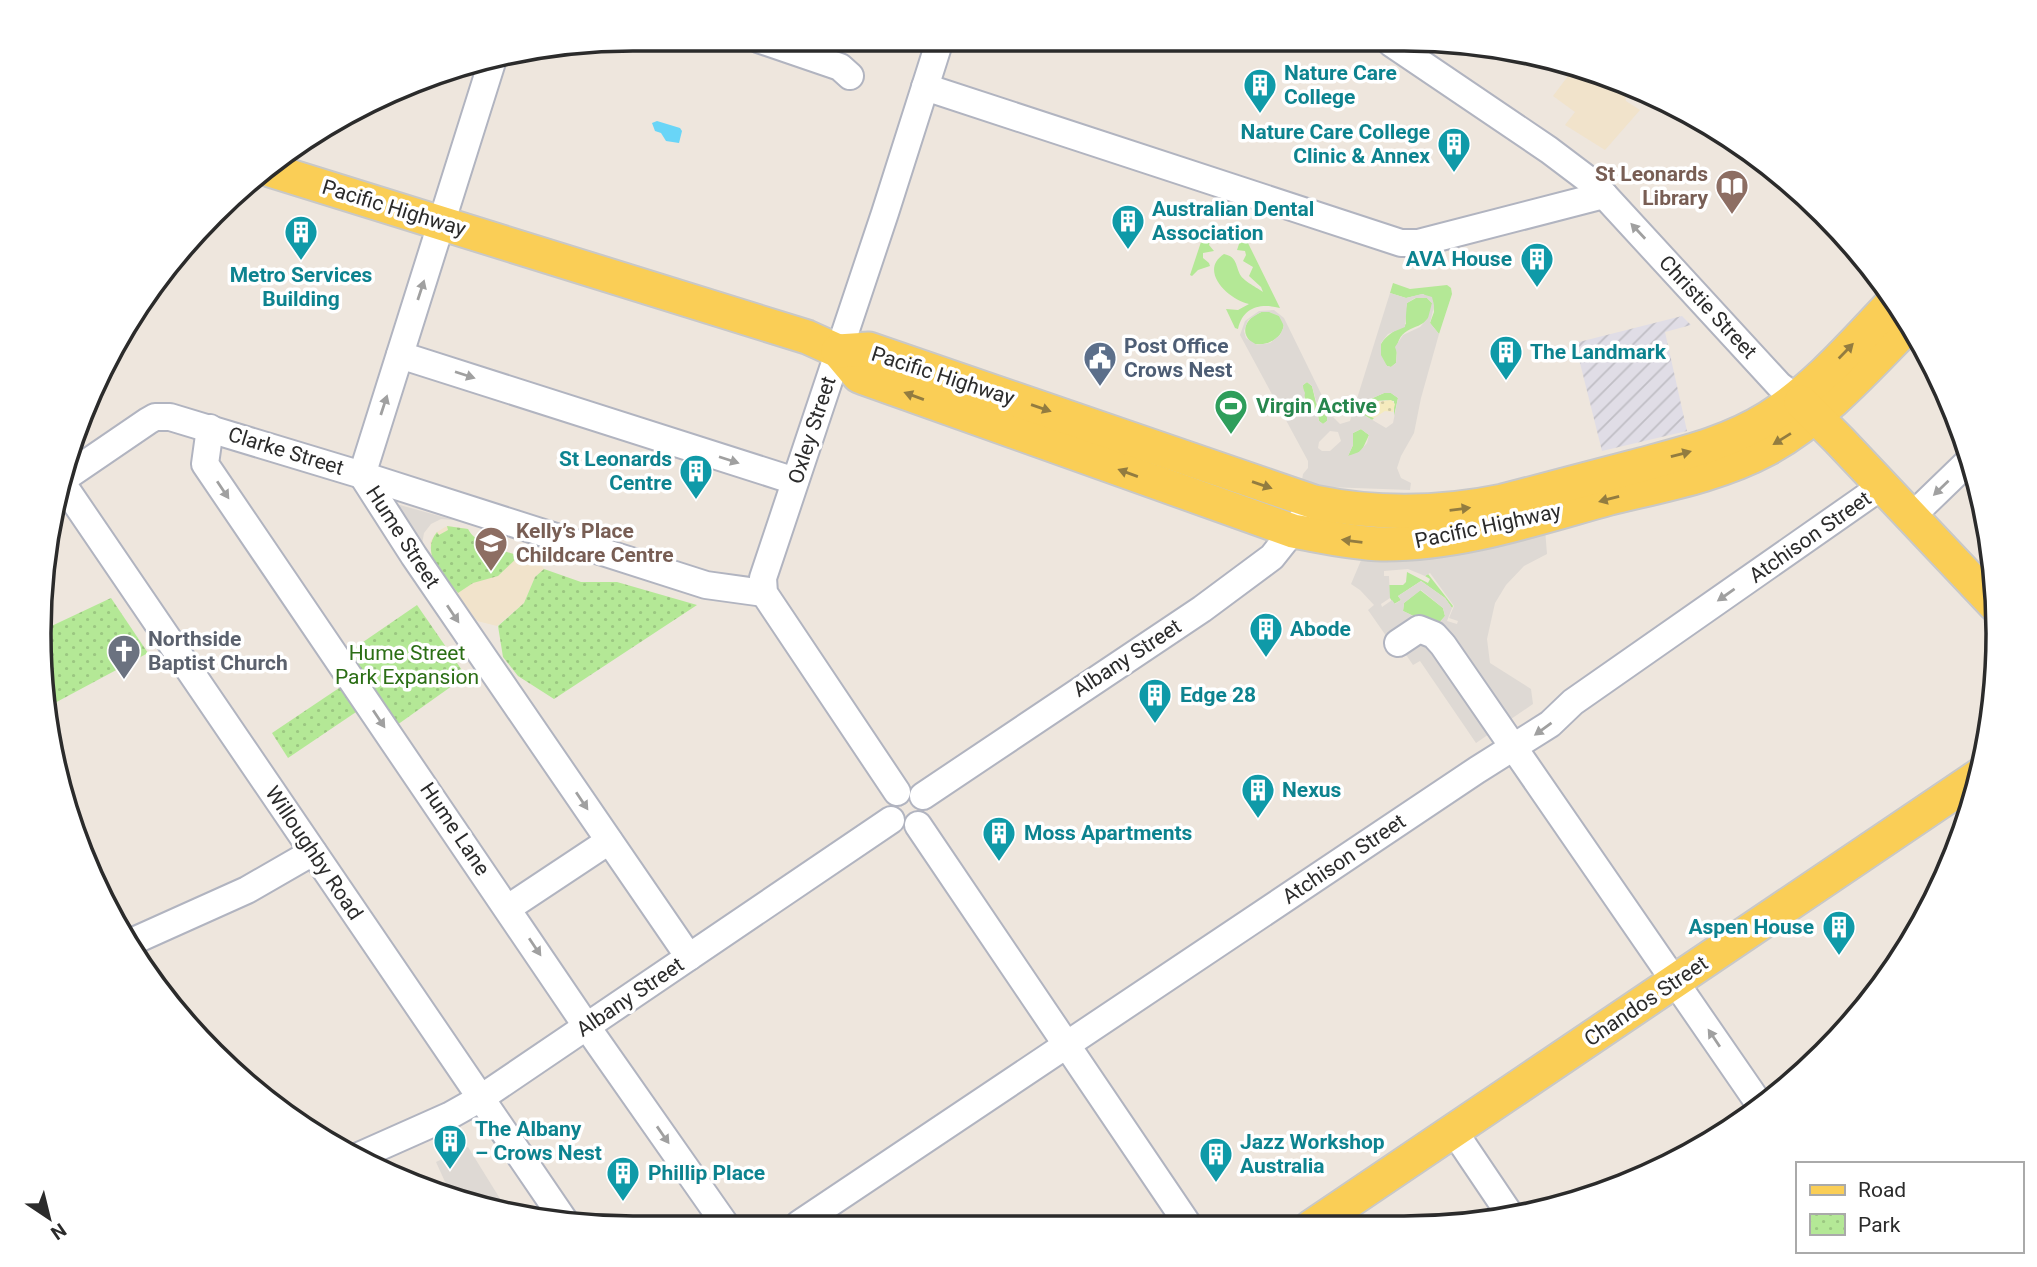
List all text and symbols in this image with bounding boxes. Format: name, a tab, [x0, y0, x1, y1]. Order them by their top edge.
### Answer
place label: Nature Care College	[1284, 61, 1397, 109]
building icon: Nature Care College	[1241, 66, 1279, 115]
place label: Nature Care College Clinic & Annex	[1241, 120, 1430, 168]
building icon: Nature Care College Clinic & Annex	[1435, 125, 1473, 174]
place label: St Leonards Library	[1595, 162, 1708, 210]
library icon: St Leonards Library	[1713, 167, 1751, 216]
street label: Pacific Highway	[319, 175, 469, 241]
place label: Australian Dental Association	[1152, 197, 1314, 245]
building icon: Australian Dental Association	[1109, 202, 1147, 251]
building icon: Metro Services Building	[282, 213, 320, 262]
one-way arrow	[1630, 222, 1646, 240]
building icon: AVA House	[1518, 240, 1556, 289]
place label: AVA House	[1406, 247, 1512, 271]
street label: Christie Street	[1654, 251, 1762, 364]
place label: Metro Services Building	[230, 263, 373, 311]
one-way arrow	[417, 279, 427, 300]
building icon: The Landmark	[1487, 333, 1525, 382]
place label: Post Office Crows Nest	[1124, 334, 1232, 382]
public building icon: Post Office Crows Nest	[1081, 339, 1119, 388]
place label: The Landmark	[1530, 340, 1667, 364]
street label: Pacific Highway	[868, 342, 1018, 410]
one-way arrow	[1837, 343, 1853, 360]
one-way arrow	[455, 371, 476, 381]
street label: Oxley Street	[783, 373, 841, 487]
sports icon: Virgin Active	[1212, 387, 1250, 436]
one-way arrow	[904, 390, 925, 401]
one-way arrow	[380, 394, 390, 415]
place label: Virgin Active	[1256, 394, 1377, 418]
one-way arrow	[1031, 403, 1052, 414]
street label: Clarke Street	[225, 422, 347, 480]
one-way arrow	[1772, 433, 1791, 446]
place label: St Leonards Centre	[559, 447, 672, 495]
one-way arrow	[1670, 448, 1692, 459]
building icon: St Leonards Centre	[677, 452, 715, 501]
one-way arrow	[718, 455, 739, 466]
one-way arrow	[1118, 467, 1139, 478]
one-way arrow	[1933, 479, 1950, 495]
one-way arrow	[1252, 480, 1273, 491]
one-way arrow	[216, 481, 230, 499]
street label: Hume Street	[361, 482, 445, 593]
street label: Atchison Street	[1745, 486, 1876, 588]
one-way arrow	[1598, 494, 1620, 505]
street label: Pacific Highway	[1413, 499, 1563, 553]
one-way arrow	[1450, 503, 1472, 514]
place label: Kelly’s Place Childcare Centre	[516, 519, 673, 567]
school or university icon: Kelly’s Place Childcare Centre	[472, 524, 510, 573]
one-way arrow	[1341, 535, 1363, 546]
one-way arrow	[1717, 588, 1735, 602]
one-way arrow	[446, 604, 459, 623]
building icon: Abode	[1247, 610, 1285, 659]
street label: Albany Street	[1068, 614, 1186, 702]
place label: Abode	[1290, 617, 1351, 641]
place label: Northside Baptist Church	[148, 627, 288, 675]
church icon: Northside Baptist Church	[105, 632, 143, 681]
park label: Hume Street Park Expansion	[335, 641, 479, 689]
building icon: Edge 28	[1136, 676, 1174, 725]
place label: Edge 28	[1180, 683, 1256, 707]
one-way arrow	[372, 710, 386, 728]
one-way arrow	[1534, 722, 1552, 737]
building icon: Nexus	[1239, 771, 1277, 820]
street label: Hume Lane	[415, 778, 495, 880]
place label: Nexus	[1282, 778, 1342, 802]
street label: Willoughby Road	[260, 782, 368, 924]
one-way arrow	[575, 792, 589, 810]
street label: Atchison Street	[1278, 809, 1410, 909]
building icon: Moss Apartments	[980, 814, 1018, 863]
place label: Moss Apartments	[1024, 821, 1193, 845]
building icon: Aspen House	[1820, 908, 1858, 957]
place label: Aspen House	[1688, 915, 1814, 939]
one-way arrow	[528, 938, 542, 956]
street label: Chandos Street	[1580, 951, 1712, 1051]
street label: Albany Street	[572, 952, 688, 1042]
one-way arrow	[1707, 1029, 1721, 1047]
place label: The Albany – Crows Nest	[475, 1117, 602, 1165]
building icon: The Albany – Crows Nest	[431, 1122, 469, 1171]
one-way arrow	[656, 1126, 670, 1144]
place label: Jazz Workshop Australia	[1240, 1130, 1385, 1178]
building icon: Jazz Workshop Australia	[1197, 1135, 1235, 1184]
building icon: Phillip Place	[604, 1154, 642, 1203]
place label: Phillip Place	[648, 1161, 765, 1185]
legend	[1796, 1162, 2023, 1253]
text: Road	[1858, 1178, 1906, 1202]
north arrow	[14, 1183, 84, 1253]
text: Park	[1858, 1213, 1901, 1237]
text: N	[46, 1218, 71, 1245]

